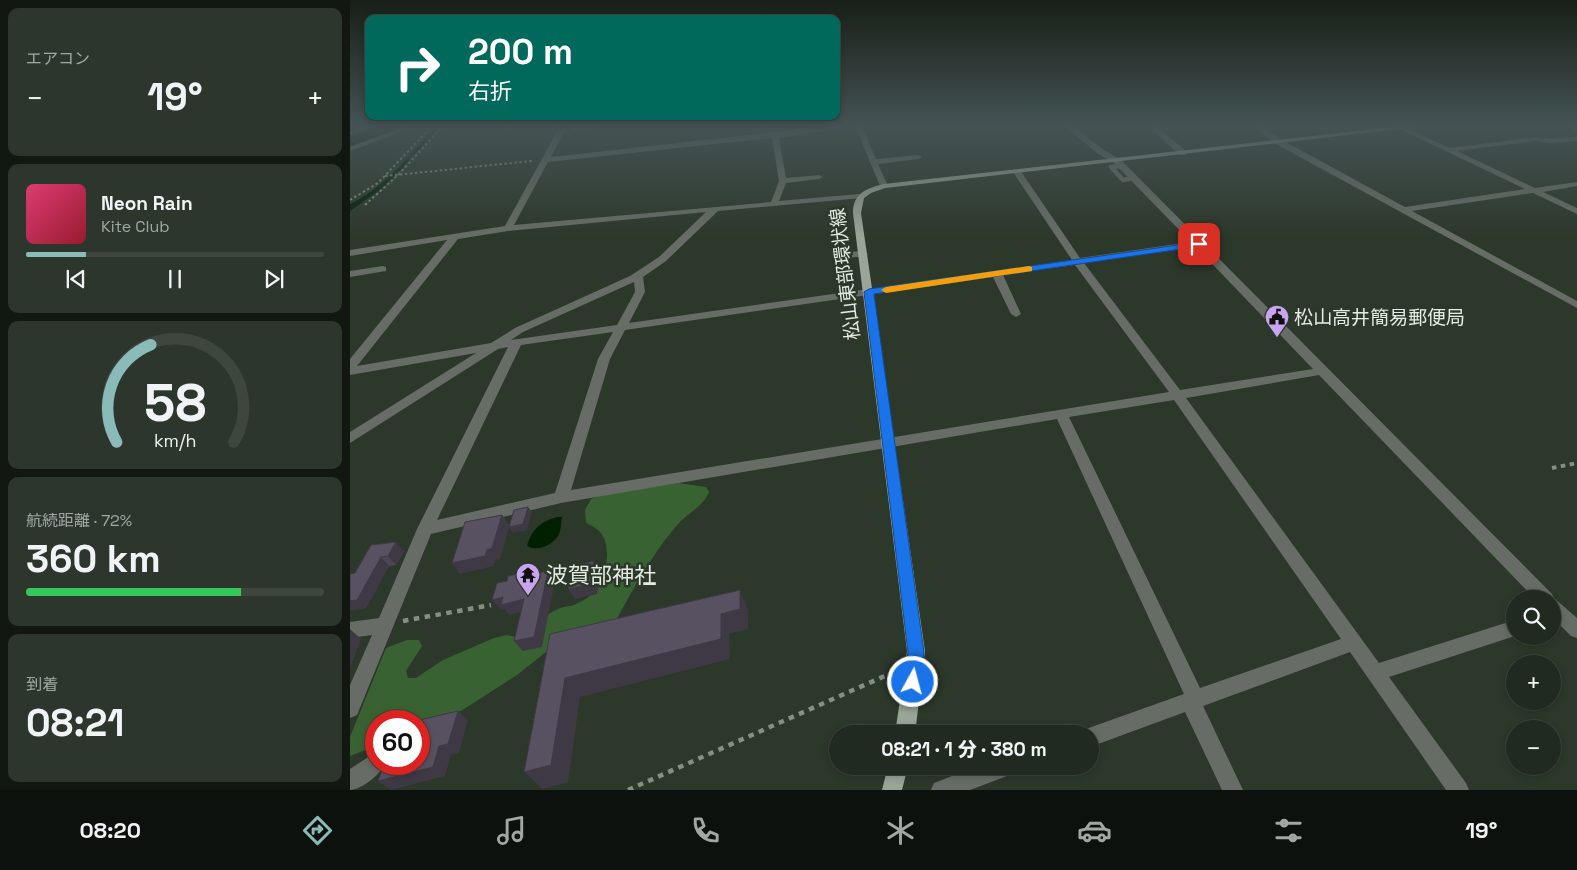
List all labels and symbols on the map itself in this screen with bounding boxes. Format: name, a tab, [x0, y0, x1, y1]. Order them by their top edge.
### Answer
street label: 松山東部環状線	[824, 206, 866, 342]
pin	[1178, 223, 1220, 265]
public building icon: 松山高井簡易郵便局	[1264, 304, 1290, 338]
place label: 松山高井簡易郵便局	[1294, 305, 1465, 330]
place label: 波賀部神社	[546, 561, 656, 589]
temple icon: 波賀部神社	[515, 562, 541, 596]
position arrow	[886, 655, 938, 707]
speed limit sign: 60	[365, 710, 430, 775]

